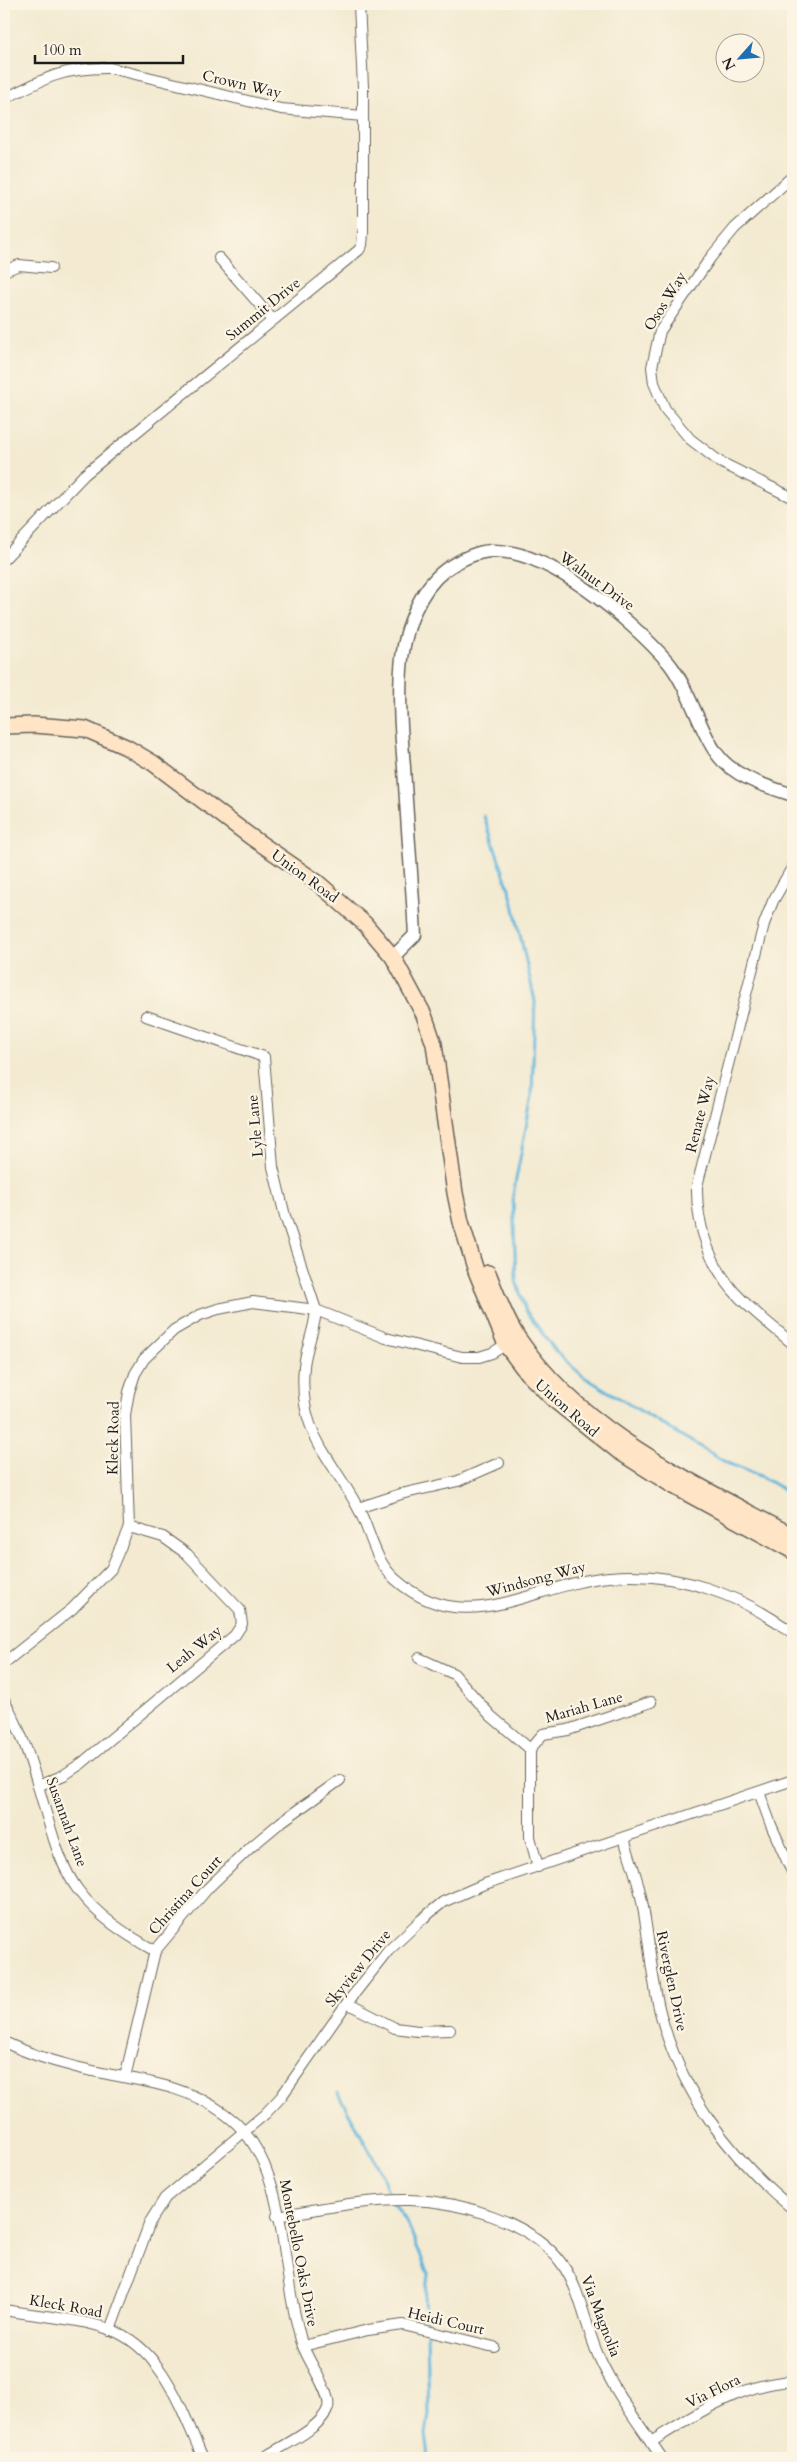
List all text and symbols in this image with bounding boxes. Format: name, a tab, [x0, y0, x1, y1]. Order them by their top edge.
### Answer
scale bar	[35, 32, 182, 64]
north arrow	[714, 32, 764, 82]
text: 100 m	[42, 40, 82, 60]
text: N	[718, 54, 740, 73]
street label: Crown Way	[200, 65, 284, 103]
street label: Osos Way	[639, 268, 691, 334]
street label: Summit Drive	[222, 273, 305, 345]
street label: Walnut Drive	[554, 546, 639, 615]
street label: Union Road	[267, 845, 343, 907]
street label: Renate Way	[681, 1073, 719, 1155]
street label: Lyle Lane	[242, 1094, 268, 1158]
street label: Union Road	[531, 1375, 603, 1441]
street label: Kleck Road	[102, 1401, 124, 1475]
street label: Windsong Way	[483, 1556, 588, 1602]
street label: Leah Way	[162, 1621, 226, 1677]
street label: Mariah Lane	[543, 1686, 625, 1728]
street label: Susannah Lane	[42, 1774, 93, 1870]
street label: Christina Court	[144, 1851, 226, 1939]
street label: Skyview Drive	[321, 1925, 396, 2011]
street label: Riverglen Drive	[652, 1929, 692, 2033]
street label: Montebello Oaks Drive	[275, 2178, 323, 2329]
street label: Via Magnolia	[576, 2272, 626, 2360]
street label: Kleck Road	[28, 2290, 104, 2322]
street label: Heidi Court	[406, 2303, 486, 2340]
street label: Via Flora	[682, 2369, 744, 2413]

